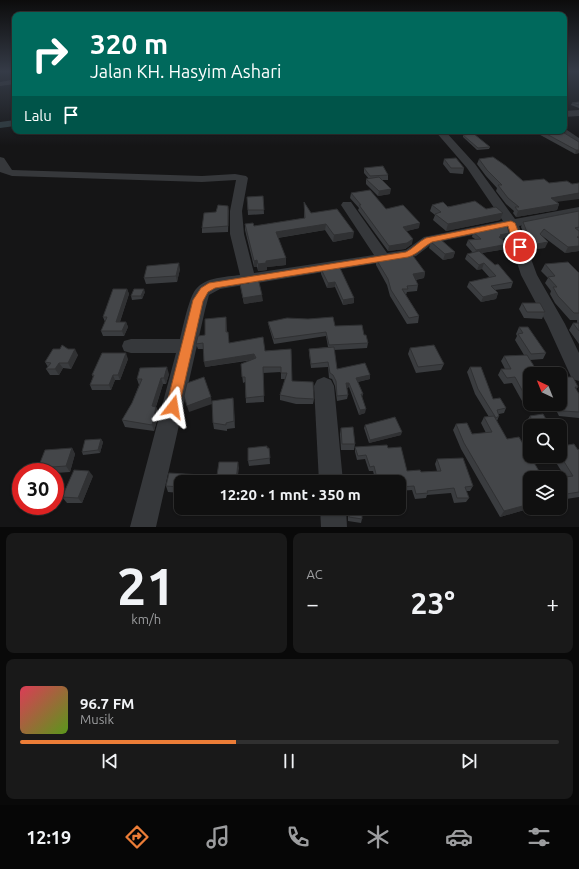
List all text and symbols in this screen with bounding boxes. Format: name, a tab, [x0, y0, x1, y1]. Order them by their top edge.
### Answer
icon: right	[24, 28, 76, 80]
text: 320 m	[90, 28, 168, 59]
text: Jalan KH. Hasyim Ashari	[90, 61, 281, 81]
icon: arrive	[60, 104, 82, 126]
text: Lalu	[24, 107, 52, 124]
pin	[503, 230, 537, 264]
icon: arrive	[509, 236, 531, 258]
north arrow	[523, 367, 567, 411]
map controls	[523, 367, 567, 515]
position arrow	[152, 386, 194, 428]
button: search	[523, 419, 567, 463]
speed limit sign: 30	[12, 463, 64, 515]
button: layers	[523, 471, 567, 515]
text: 12:20 · 1 mnt · 350 m	[219, 486, 361, 503]
text: 21	[117, 557, 176, 615]
text: AC	[307, 567, 323, 581]
text: 23°	[411, 586, 455, 620]
text: −	[307, 591, 319, 616]
text: +	[547, 591, 559, 616]
text: km/h	[131, 612, 161, 626]
text: 96.7 FM	[80, 695, 134, 712]
text: Musik	[80, 712, 114, 726]
icon: previous	[99, 750, 121, 772]
icon: pause	[278, 750, 300, 772]
icon: next	[458, 750, 480, 772]
icon: directions	[123, 823, 151, 851]
icon: music	[204, 823, 232, 851]
icon: phone	[284, 823, 312, 851]
icon: climate	[364, 823, 392, 851]
icon: car	[445, 823, 473, 851]
icon: filters	[525, 823, 553, 851]
text: 12:19	[26, 827, 71, 847]

